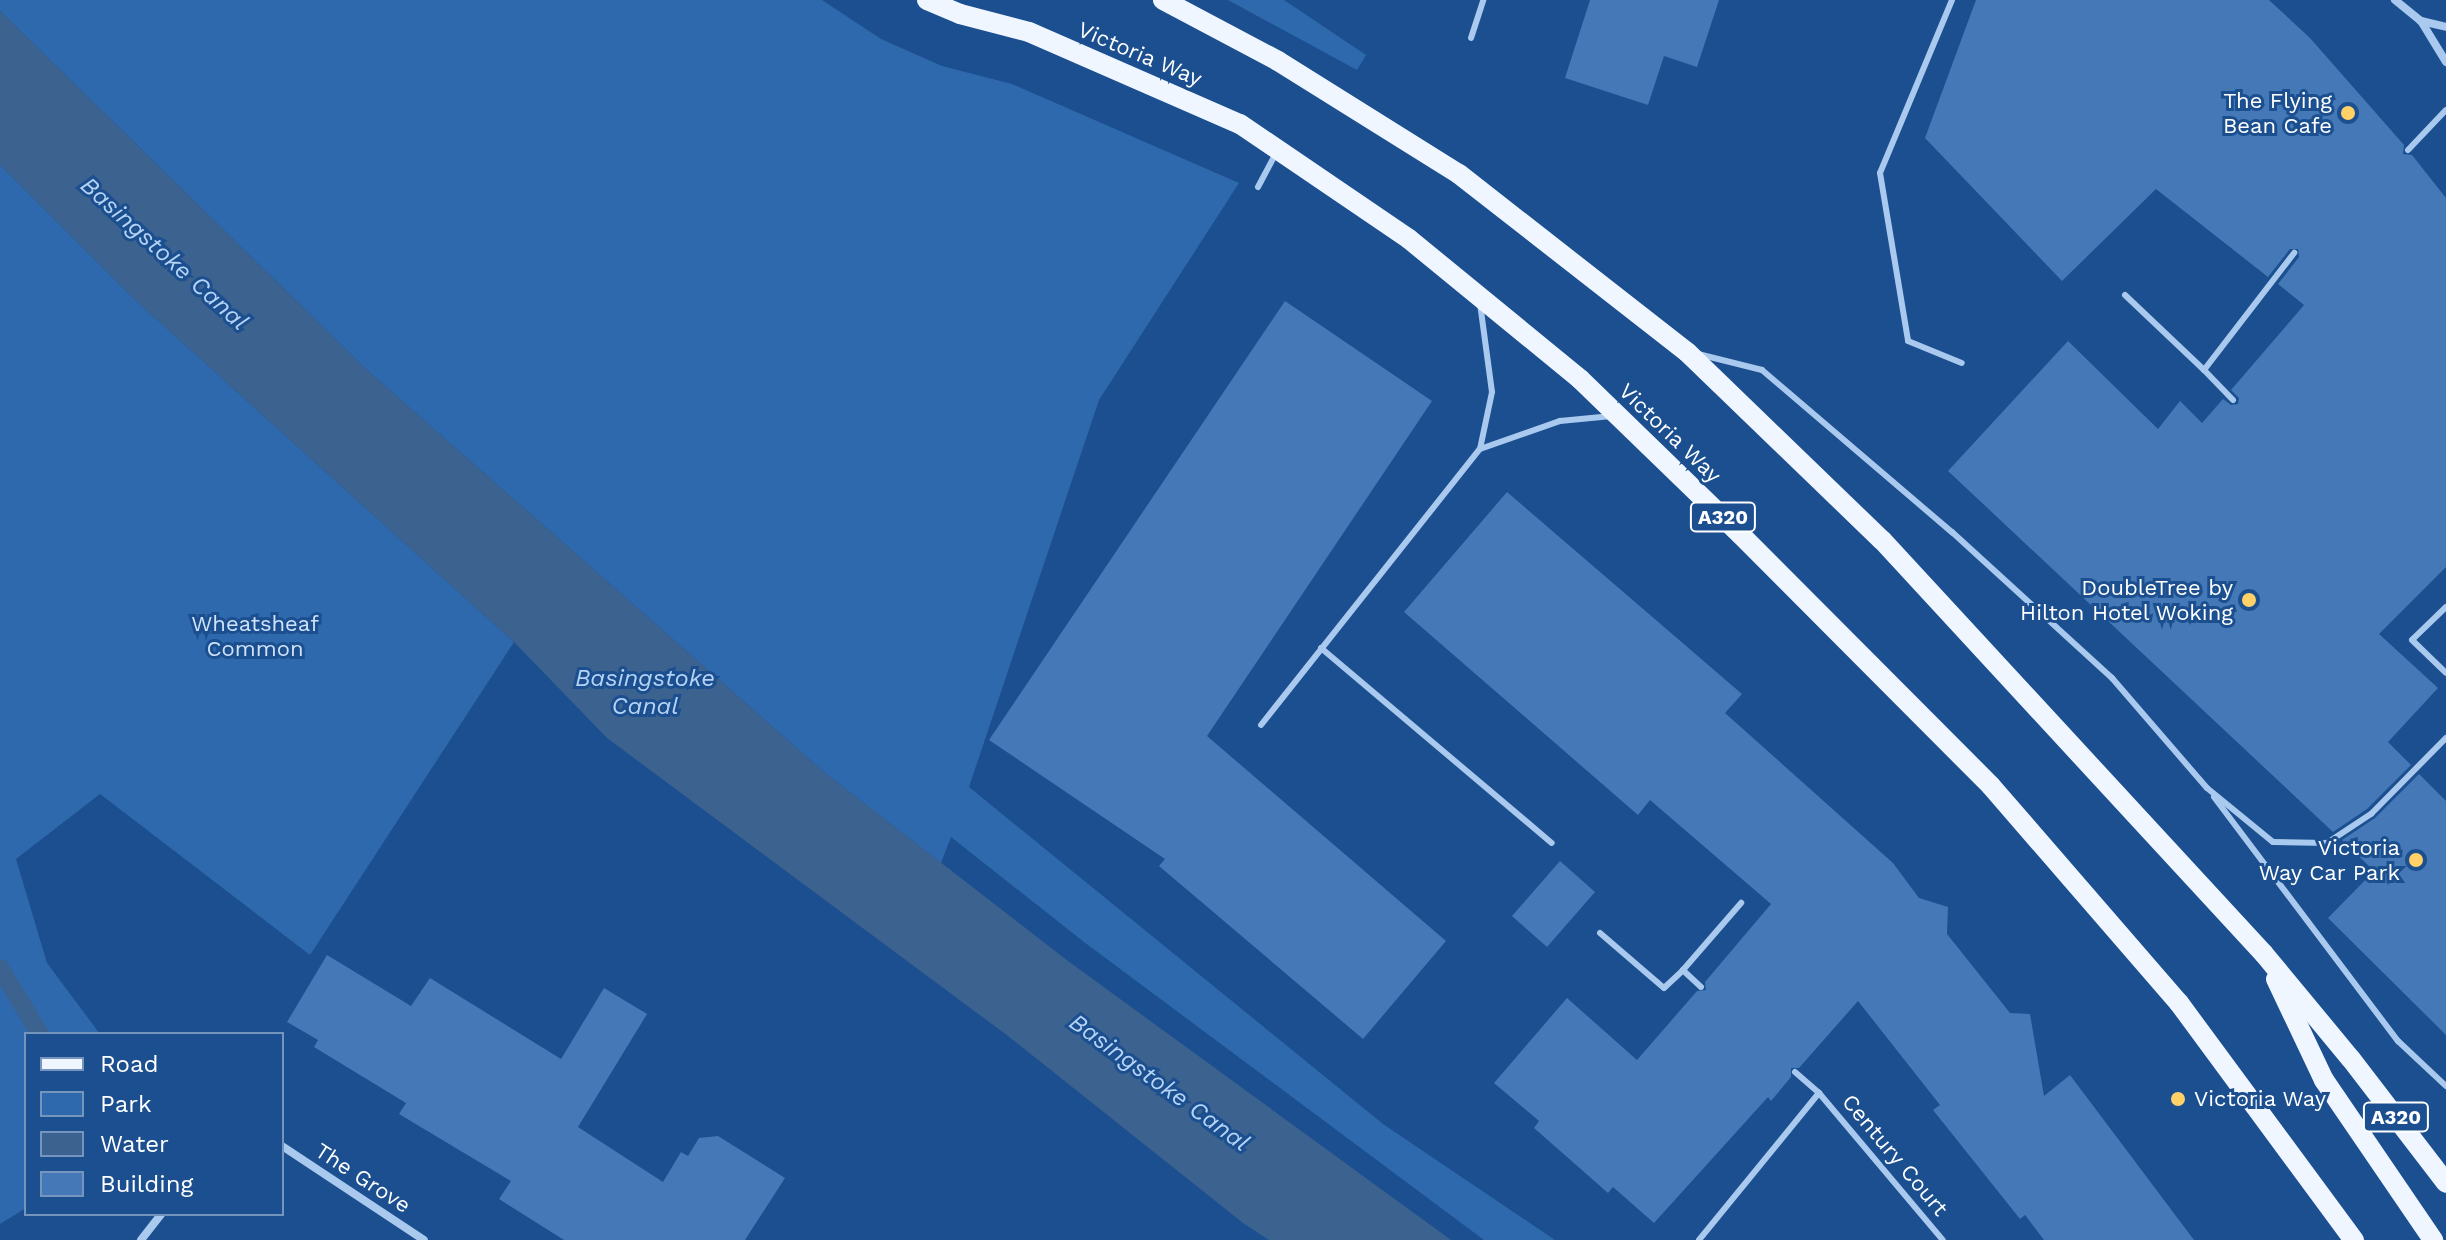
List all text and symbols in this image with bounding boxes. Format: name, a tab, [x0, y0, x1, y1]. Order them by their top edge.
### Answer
street label: Victoria Way	[1074, 16, 1206, 92]
place label: The Flying Bean Cafe	[2223, 87, 2332, 138]
marker: The Flying Bean Cafe	[2339, 104, 2357, 122]
water label: Basingstoke Canal	[74, 171, 254, 337]
street label: Victoria Way	[1613, 377, 1727, 489]
road number: A320	[1689, 501, 1757, 533]
place label: DoubleTree by Hilton Hotel Woking	[2019, 574, 2233, 626]
marker: DoubleTree by Hilton Hotel Woking	[2240, 591, 2258, 609]
park label: Wheatsheaf Common	[191, 610, 319, 662]
water label: Basingstoke Canal	[575, 665, 715, 721]
place label: Victoria Way Car Park	[2258, 834, 2400, 886]
marker: Victoria Way Car Park	[2407, 851, 2425, 869]
water label: Basingstoke Canal	[1063, 1008, 1255, 1158]
legend	[24, 1032, 284, 1216]
text: Road	[100, 1050, 159, 1078]
place label: Victoria Way	[2194, 1086, 2327, 1112]
street label: Century Court	[1836, 1089, 1954, 1221]
text: Park	[100, 1090, 152, 1118]
marker: Victoria Way	[2169, 1090, 2187, 1108]
road number: A320	[2362, 1101, 2430, 1133]
text: Water	[100, 1130, 169, 1158]
street label: The Grove	[310, 1137, 416, 1219]
text: Building	[100, 1170, 193, 1198]

